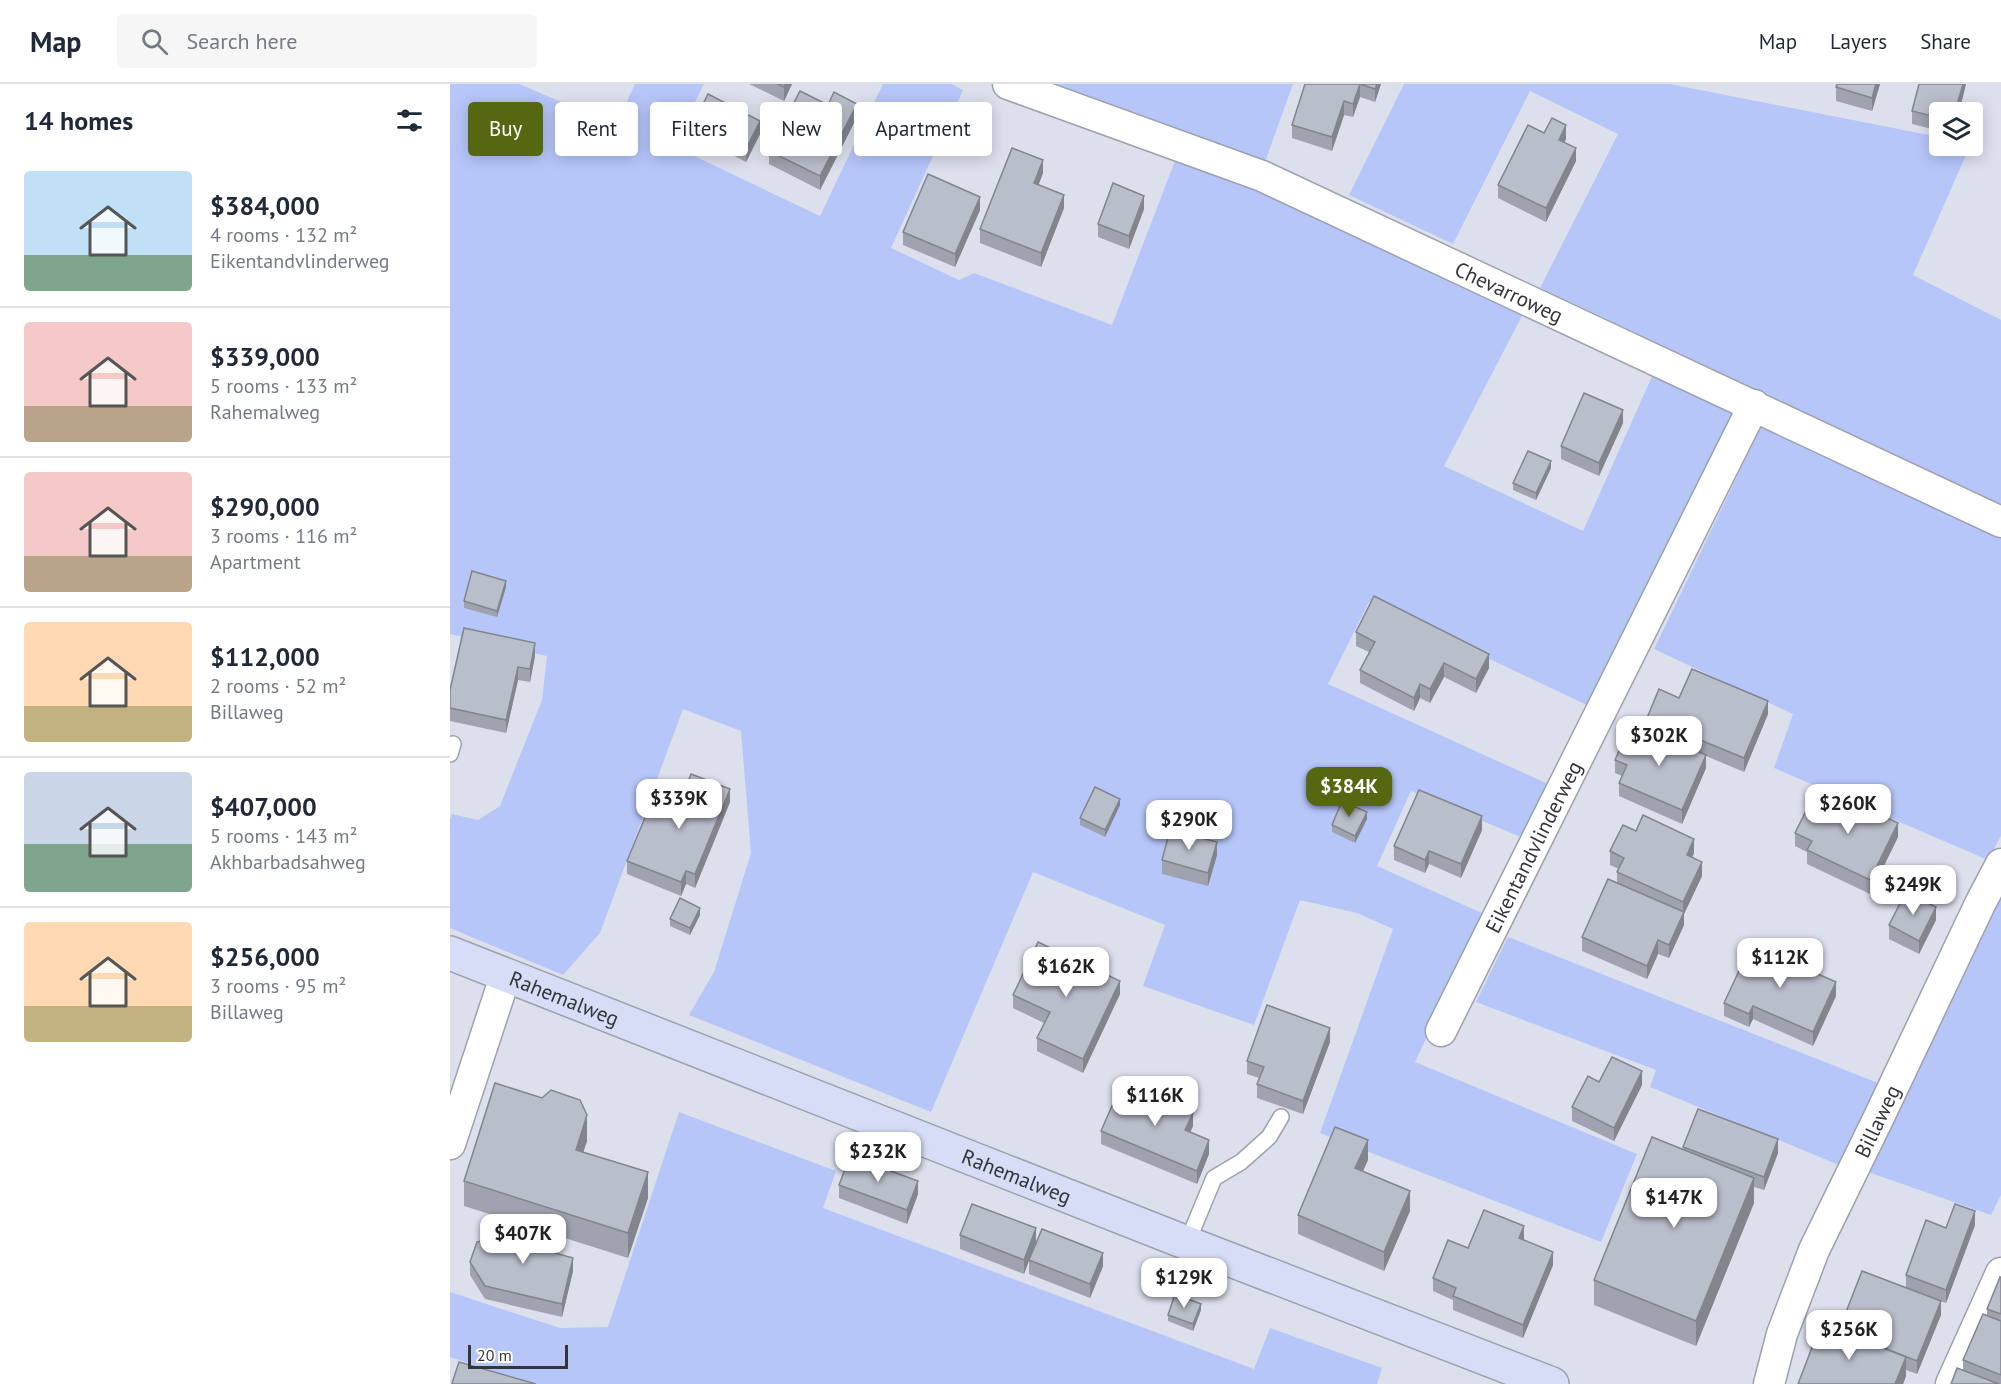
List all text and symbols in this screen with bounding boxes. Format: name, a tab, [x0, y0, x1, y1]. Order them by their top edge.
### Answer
search box	[117, 14, 537, 68]
text: Map	[30, 23, 81, 60]
icon: search	[138, 25, 171, 58]
text: Search here	[186, 27, 297, 55]
text: Map	[1759, 28, 1797, 55]
text: Layers	[1830, 28, 1887, 55]
text: Share	[1920, 28, 1971, 55]
chip: Buy	[468, 102, 543, 156]
chip: Rent	[555, 102, 638, 156]
chip: Filters	[650, 102, 748, 156]
chip: New	[760, 102, 842, 156]
chip: Apartment	[854, 102, 992, 156]
map controls	[1929, 102, 1983, 156]
button: layers	[1929, 102, 1983, 156]
text: 14 homes	[24, 104, 133, 137]
icon: filters	[393, 104, 426, 137]
text: $384,000	[210, 189, 320, 222]
icon: home	[72, 195, 144, 267]
text: 4 rooms · 132 m²	[210, 222, 357, 248]
text: Eikentandvlinderweg	[210, 248, 390, 274]
street label: Chevarroweg	[1451, 255, 1568, 329]
text: $339,000	[210, 340, 320, 373]
icon: home	[72, 346, 144, 418]
text: 5 rooms · 133 m²	[210, 373, 357, 399]
text: Rahemalweg	[210, 399, 320, 425]
text: $290,000	[210, 490, 320, 523]
icon: home	[72, 496, 144, 568]
text: 3 rooms · 116 m²	[210, 523, 357, 549]
text: Apartment	[210, 549, 301, 575]
text: $112,000	[210, 640, 320, 673]
icon: home	[72, 646, 144, 718]
text: 2 rooms · 52 m²	[210, 673, 346, 699]
text: Billaweg	[210, 699, 284, 725]
pin: $302K	[1617, 716, 1701, 767]
text: $302K	[1630, 722, 1688, 748]
street label: Eikentandvlinderweg	[1479, 756, 1587, 937]
pin: $384K	[1307, 767, 1391, 818]
text: $384K	[1320, 773, 1378, 799]
pin: $339K	[637, 779, 721, 830]
pin: $260K	[1806, 784, 1890, 835]
text: $339K	[650, 785, 708, 811]
text: $407,000	[210, 790, 317, 823]
text: $260K	[1819, 790, 1877, 816]
icon: home	[72, 796, 144, 868]
pin: $290K	[1147, 800, 1231, 851]
text: $290K	[1160, 806, 1218, 832]
text: 5 rooms · 143 m²	[210, 823, 357, 849]
text: Akhbarbadsahweg	[210, 849, 366, 875]
pin: $249K	[1871, 865, 1955, 916]
text: $249K	[1884, 871, 1942, 897]
pin: $112K	[1738, 938, 1822, 989]
text: $256,000	[210, 940, 320, 973]
text: $112K	[1751, 944, 1809, 970]
icon: home	[72, 946, 144, 1018]
pin: $162K	[1024, 947, 1108, 998]
text: $162K	[1037, 953, 1095, 979]
street label: Rahemalweg	[506, 964, 623, 1032]
text: 3 rooms · 95 m²	[210, 973, 346, 999]
text: Billaweg	[210, 999, 284, 1025]
pin: $116K	[1113, 1076, 1197, 1127]
street label: Billaweg	[1848, 1080, 1906, 1162]
text: $116K	[1126, 1082, 1184, 1108]
pin: $232K	[836, 1132, 920, 1183]
text: $232K	[849, 1138, 907, 1164]
street label: Rahemalweg	[958, 1142, 1075, 1210]
pin: $147K	[1632, 1178, 1716, 1229]
text: $147K	[1645, 1184, 1703, 1210]
pin: $407K	[481, 1214, 565, 1265]
text: $407K	[494, 1220, 552, 1246]
pin: $129K	[1142, 1258, 1226, 1309]
text: $129K	[1155, 1264, 1213, 1290]
pin: $256K	[1807, 1310, 1891, 1361]
text: $256K	[1820, 1316, 1878, 1342]
scale bar	[468, 1342, 568, 1370]
text: 20 m	[477, 1345, 512, 1365]

